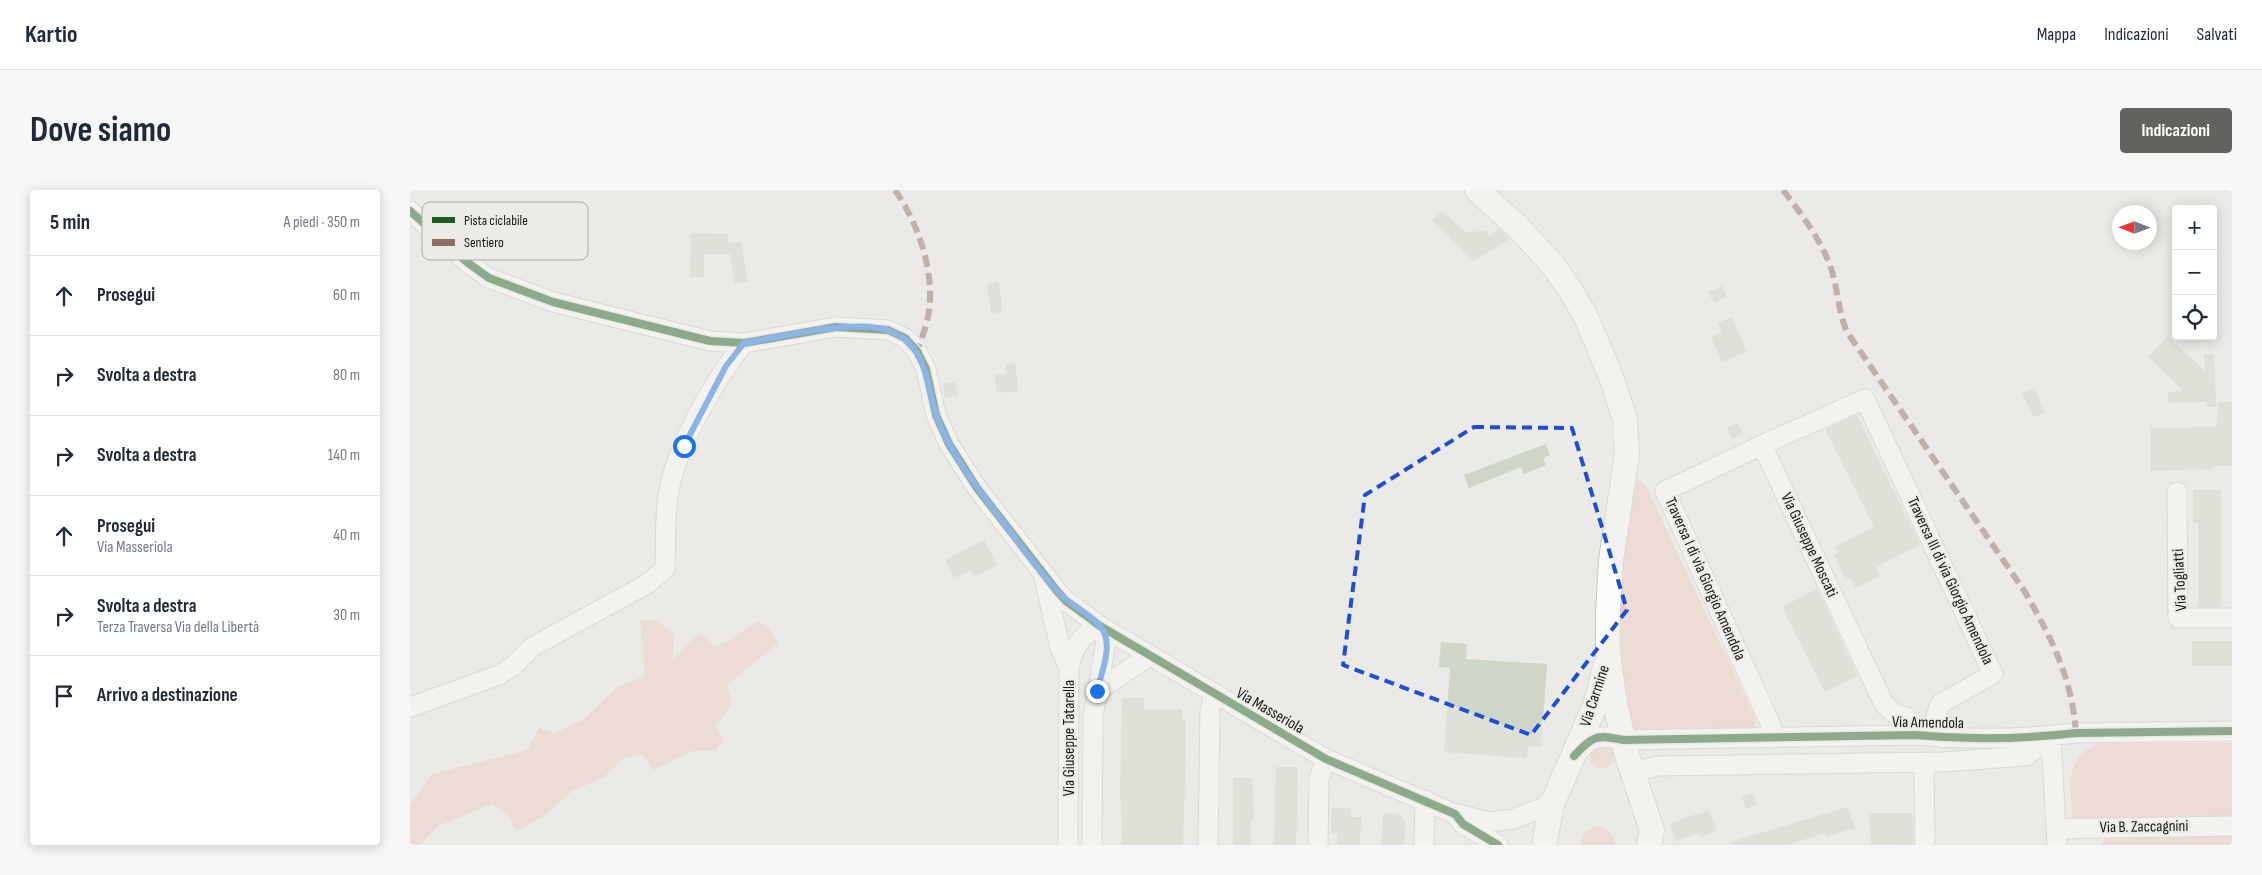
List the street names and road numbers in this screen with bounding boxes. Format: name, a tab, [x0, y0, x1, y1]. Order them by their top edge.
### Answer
street label: Via Giuseppe Moscati	[1776, 490, 1842, 600]
street label: Traversa III di via Giorgio Amendola	[1903, 494, 1997, 668]
street label: Traversa I di via Giorgio Amendola	[1660, 495, 1750, 663]
street label: Via Togliatti	[2169, 548, 2191, 612]
street label: Via Carmine	[1576, 663, 1614, 729]
street label: Via Giuseppe Tatarella	[1060, 680, 1079, 796]
street label: Via Masseriola	[1232, 684, 1308, 738]
street label: Via Amendola	[1892, 713, 1964, 733]
street label: Via B. Zaccagnini	[2099, 817, 2189, 837]

